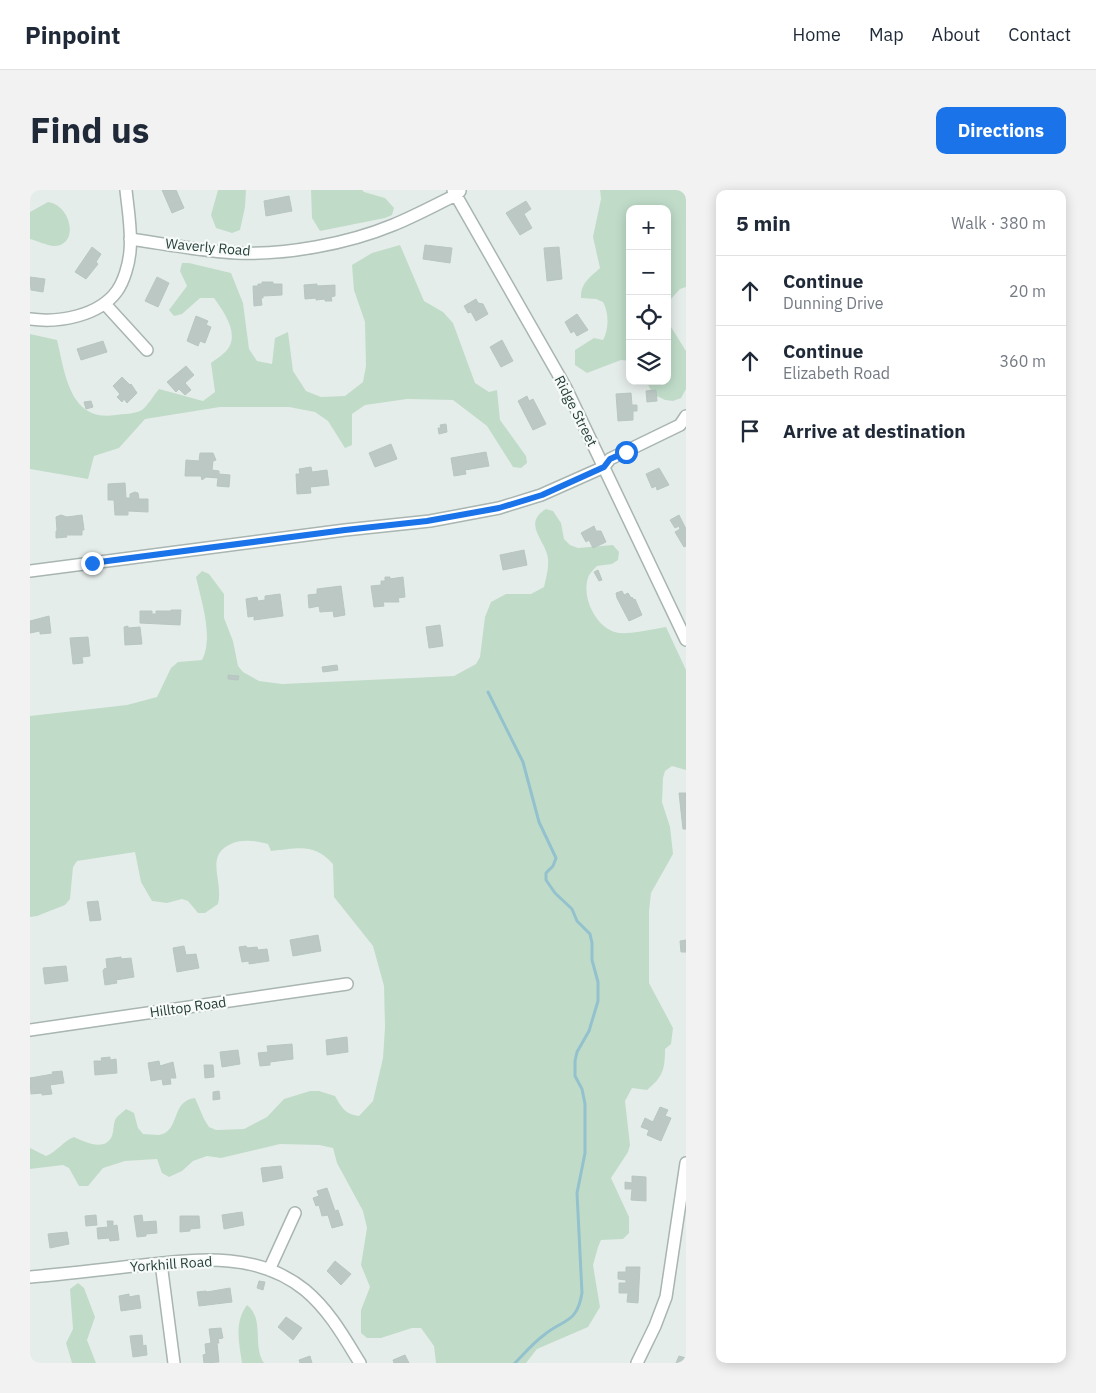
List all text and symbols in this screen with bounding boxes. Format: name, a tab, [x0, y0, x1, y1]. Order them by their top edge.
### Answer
text: Pinpoint	[25, 19, 120, 51]
text: Home	[793, 23, 841, 46]
text: Map	[869, 23, 904, 46]
text: About	[932, 23, 980, 46]
text: Contact	[1008, 23, 1071, 46]
text: Find us	[30, 107, 149, 153]
button: Directions	[936, 107, 1066, 154]
map controls	[626, 205, 671, 385]
button: +	[626, 205, 671, 250]
text: 5 min	[736, 209, 791, 237]
text: Walk · 380 m	[951, 213, 1046, 233]
street label: Waverly Road	[165, 234, 251, 260]
button: −	[626, 250, 671, 295]
text: Continue	[783, 269, 863, 293]
icon: ahead	[736, 277, 764, 305]
text: 20 m	[1009, 281, 1046, 301]
text: Dunning Drive	[783, 293, 883, 313]
button: locate	[626, 295, 671, 340]
text: Continue	[783, 339, 863, 363]
button: layers	[626, 340, 671, 385]
icon: ahead	[736, 347, 764, 375]
text: 360 m	[999, 351, 1046, 371]
text: Elizabeth Road	[783, 363, 890, 383]
street label: Ridge Street	[550, 372, 602, 450]
icon: arrive	[736, 417, 764, 445]
text: Arrive at destination	[783, 419, 966, 443]
route start	[615, 441, 638, 464]
route end	[81, 552, 104, 575]
street label: Hilltop Road	[149, 993, 227, 1021]
street label: Yorkhill Road	[129, 1252, 213, 1276]

